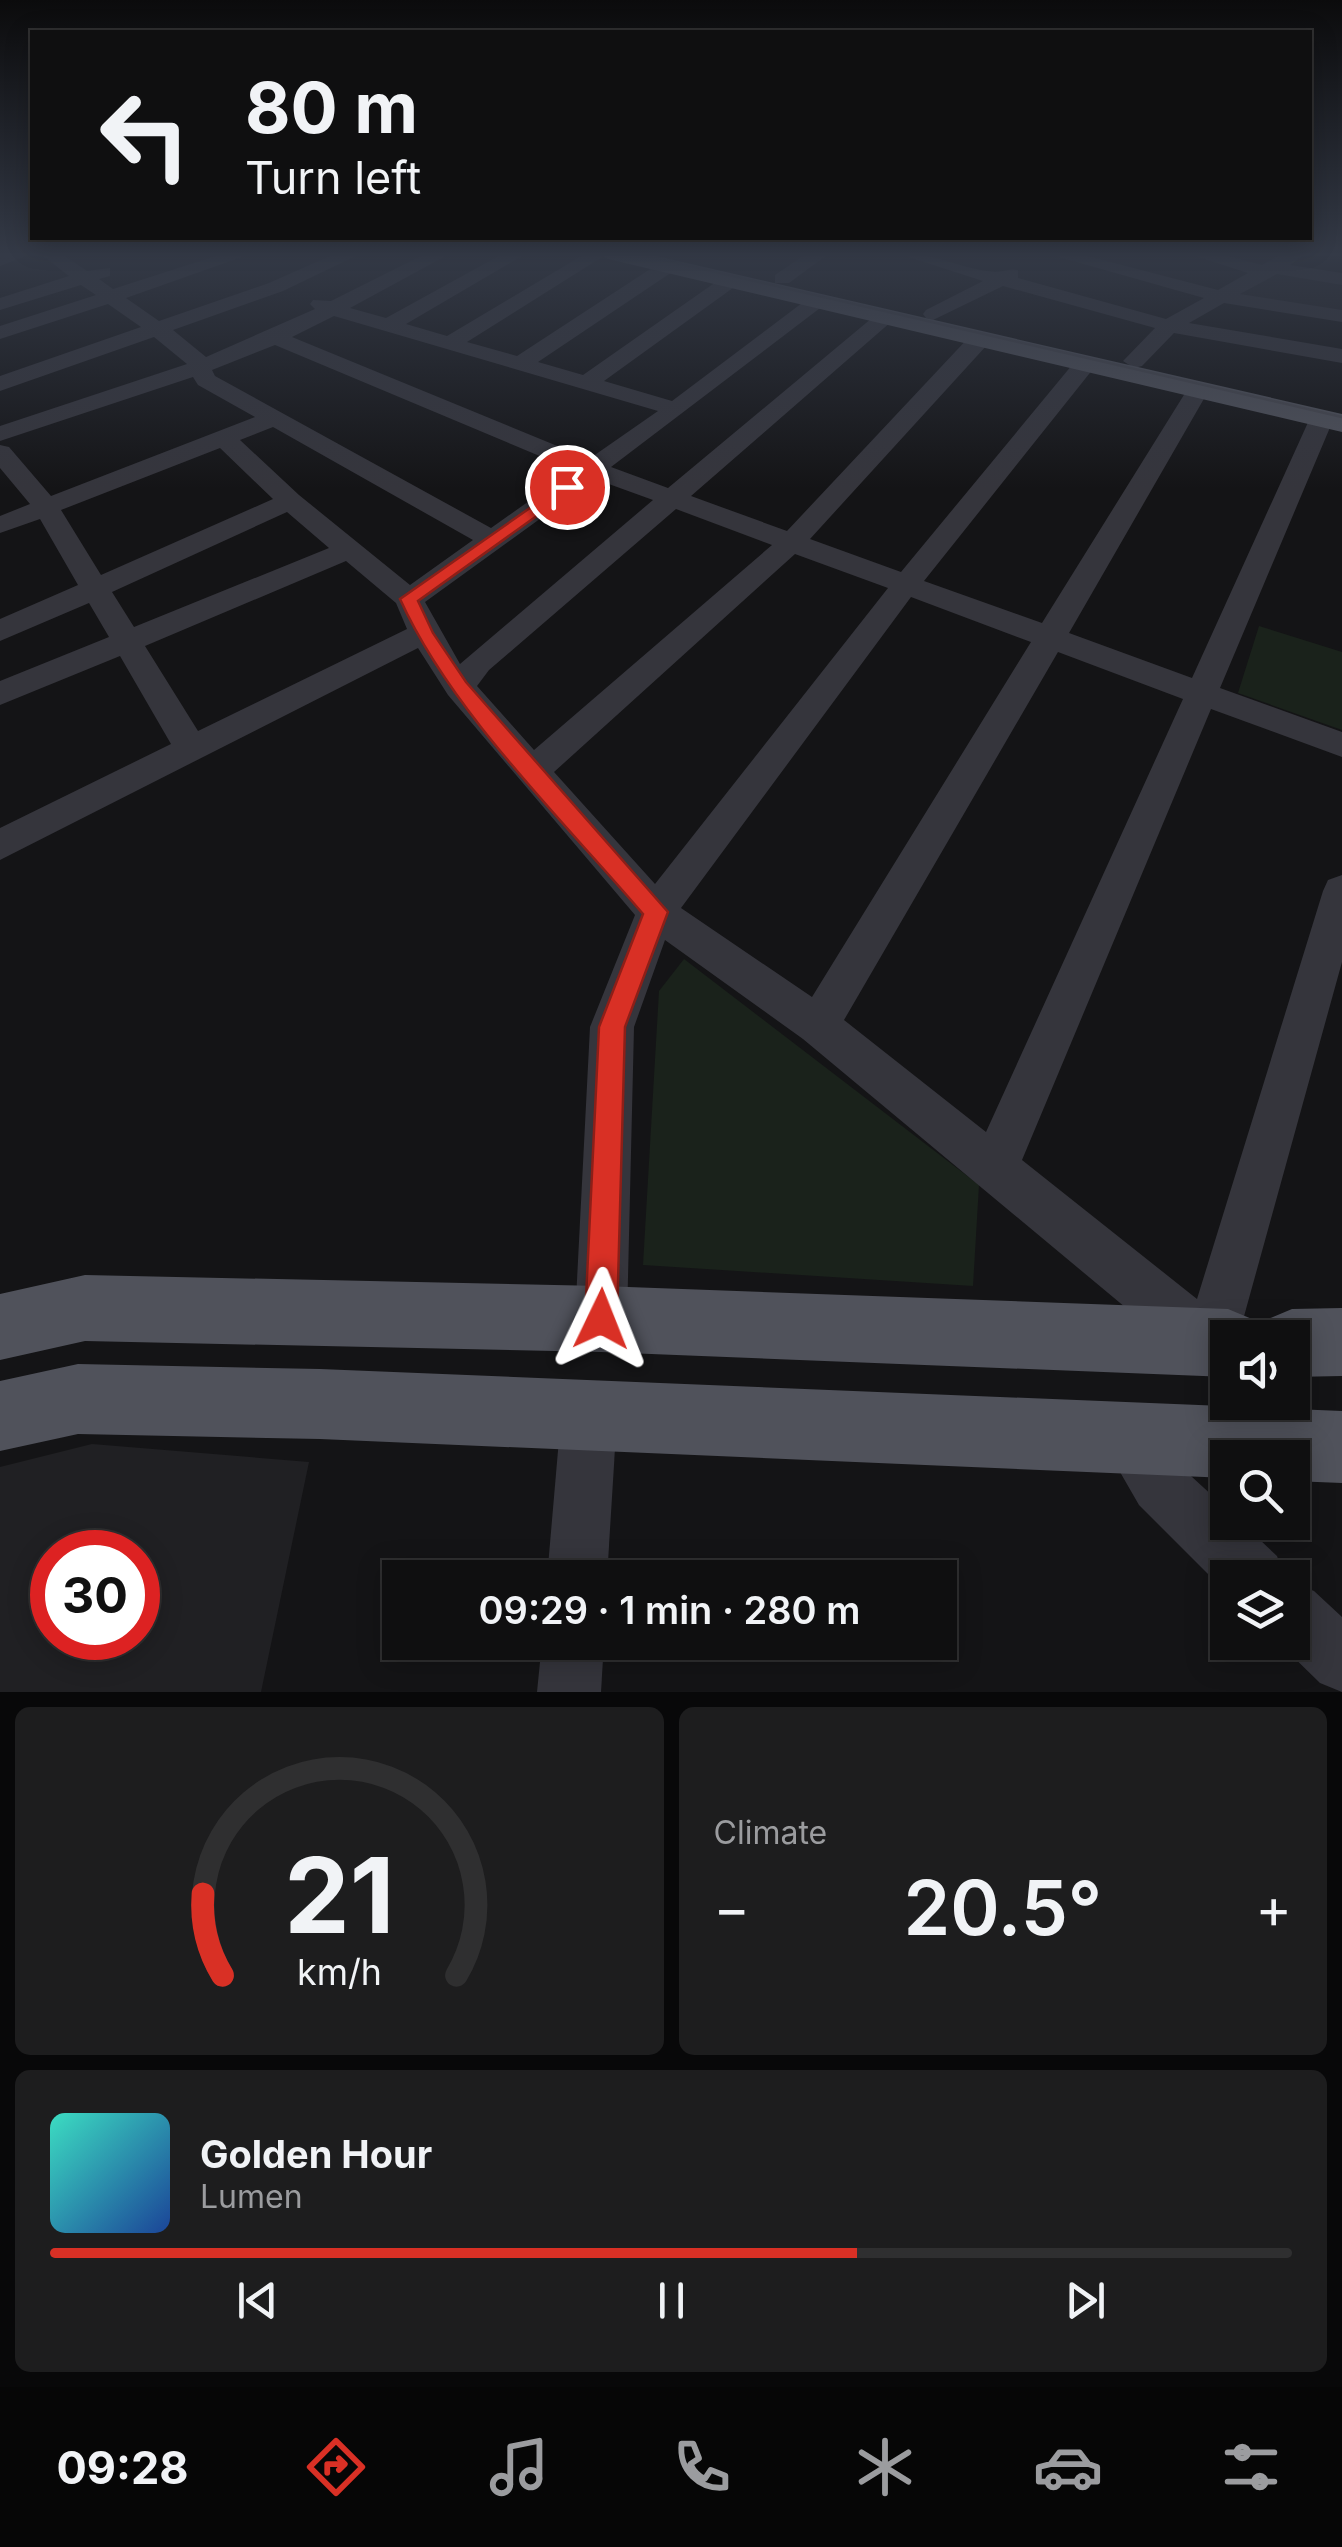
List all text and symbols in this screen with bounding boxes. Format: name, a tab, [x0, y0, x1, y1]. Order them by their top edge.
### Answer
text: 80 m	[245, 65, 418, 150]
icon: left	[80, 70, 210, 200]
text: Turn left	[245, 150, 421, 205]
pin	[525, 445, 610, 530]
icon: arrive	[540, 460, 595, 515]
position arrow	[549, 1267, 653, 1371]
map controls	[1210, 1320, 1310, 1660]
button: sound	[1210, 1320, 1310, 1420]
button: search	[1210, 1440, 1310, 1540]
speed limit sign: 30	[30, 1530, 160, 1660]
button: layers	[1210, 1560, 1310, 1660]
text: 09:29 · 1 min · 280 m	[479, 1587, 860, 1633]
text: Climate	[714, 1813, 827, 1852]
text: 21	[284, 1832, 394, 1958]
text: 20.5°	[903, 1862, 1102, 1953]
text: −	[714, 1875, 750, 1941]
text: +	[1256, 1875, 1292, 1941]
text: km/h	[297, 1950, 382, 1994]
text: Golden Hour	[200, 2131, 432, 2177]
text: Lumen	[200, 2177, 303, 2216]
icon: previous	[230, 2273, 285, 2328]
icon: pause	[644, 2273, 699, 2328]
icon: next	[1058, 2273, 1113, 2328]
icon: directions	[301, 2432, 371, 2502]
icon: music	[484, 2432, 554, 2502]
icon: phone	[667, 2432, 737, 2502]
icon: climate	[850, 2432, 920, 2502]
icon: car	[1033, 2432, 1103, 2502]
icon: filters	[1216, 2432, 1286, 2502]
text: 09:28	[56, 2440, 189, 2495]

